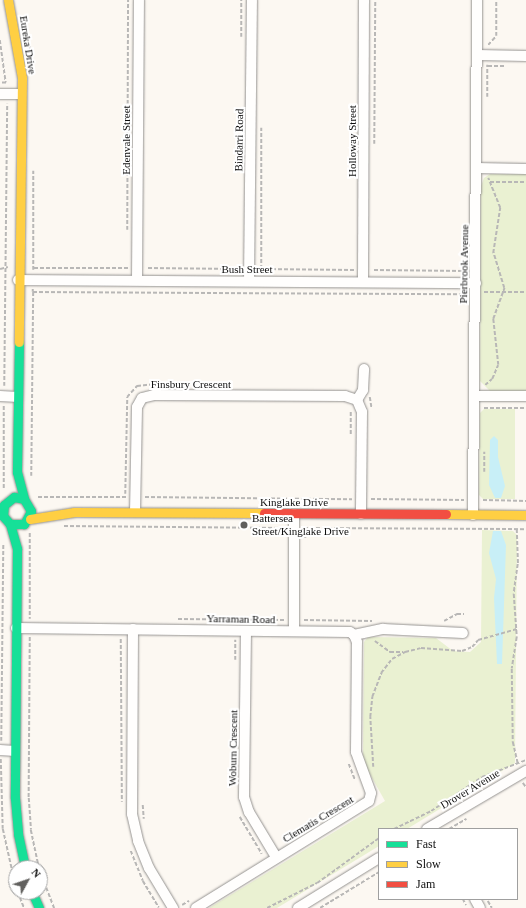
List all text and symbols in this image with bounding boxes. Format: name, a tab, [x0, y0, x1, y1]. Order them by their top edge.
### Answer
street label: Eureka Drive	[17, 15, 39, 75]
street label: Edenvale Street	[119, 105, 133, 175]
street label: Holloway Street	[345, 105, 359, 177]
street label: Bindarri Road	[232, 109, 246, 171]
street label: Pierbrook Avenue	[457, 224, 471, 304]
street label: Bush Street	[221, 262, 273, 276]
street label: Finsbury Crescent	[151, 377, 231, 391]
street label: Kinglake Drive	[260, 495, 328, 509]
place label: Battersea Street/Kinglake Drive	[252, 512, 349, 538]
marker: Battersea Street/Kinglake Drive	[239, 520, 249, 530]
street label: Yarraman Road	[206, 612, 276, 626]
street label: Woburn Crescent	[226, 710, 240, 786]
street label: Drover Avenue	[438, 766, 502, 812]
street label: Clematis Crescent	[280, 793, 356, 845]
legend	[378, 828, 518, 900]
text: Fast	[416, 837, 436, 851]
text: Slow	[416, 857, 441, 871]
north arrow	[8, 860, 48, 900]
text: N	[29, 866, 44, 880]
text: Jam	[416, 877, 435, 891]

